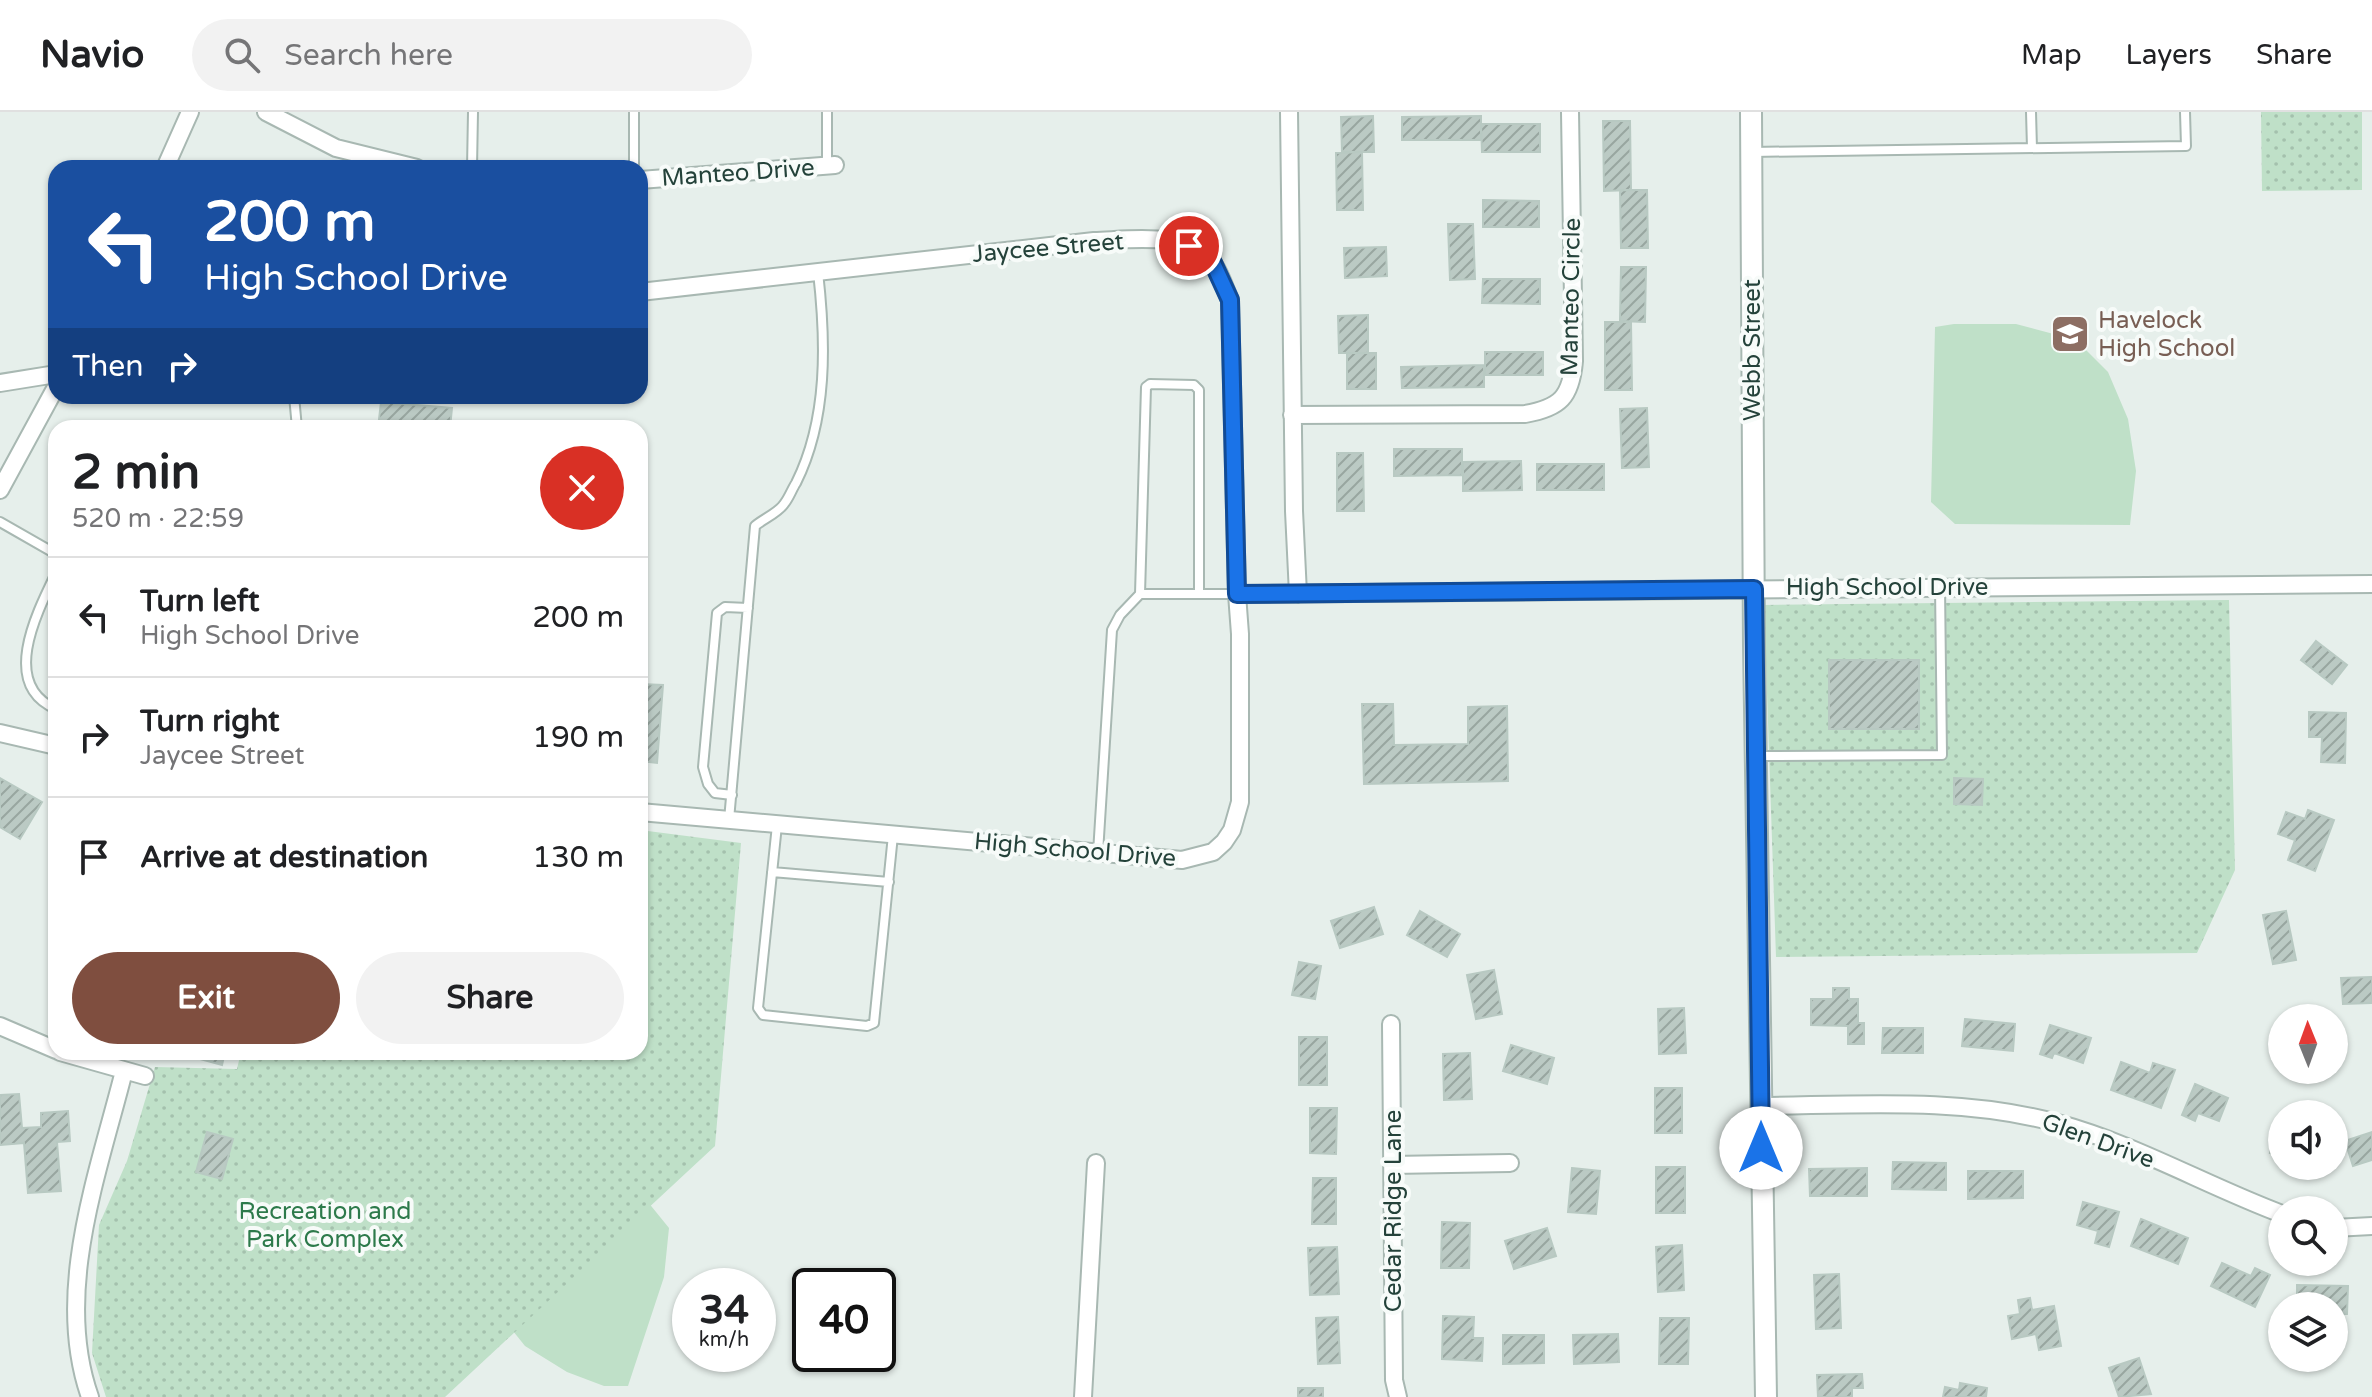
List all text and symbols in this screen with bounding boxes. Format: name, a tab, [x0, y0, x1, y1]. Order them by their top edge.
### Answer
search box	[192, 19, 752, 91]
text: Navio	[40, 32, 144, 78]
icon: search	[220, 33, 264, 77]
text: Search here	[284, 37, 453, 74]
text: Map	[2021, 38, 2082, 72]
text: Layers	[2126, 38, 2212, 72]
text: Share	[2256, 38, 2332, 72]
street label: Manteo Drive	[660, 153, 816, 193]
text: 200 m	[204, 189, 375, 256]
icon: left	[72, 192, 176, 296]
pin	[1155, 212, 1223, 280]
street label: Manteo Circle	[1555, 218, 1587, 376]
icon: arrive	[1167, 224, 1211, 268]
street label: Jaycee Street	[971, 227, 1125, 269]
text: High School Drive	[204, 257, 508, 300]
street label: Webb Street	[1738, 279, 1767, 421]
place label: Havelock High School	[2098, 306, 2235, 363]
school or university icon: Havelock High School	[2049, 313, 2091, 355]
icon: right	[160, 344, 204, 388]
text: Then	[72, 348, 144, 385]
text: 2 min	[72, 444, 200, 502]
button: close	[540, 446, 624, 530]
text: 520 m · 22:59	[72, 503, 244, 534]
street label: High School Drive	[1786, 573, 1988, 602]
text: Turn left	[140, 583, 259, 620]
icon: left	[72, 595, 116, 639]
text: 200 m	[532, 599, 624, 636]
text: High School Drive	[140, 620, 359, 651]
text: Turn right	[140, 703, 280, 740]
icon: right	[72, 715, 116, 759]
text: 190 m	[532, 719, 624, 756]
text: Jaycee Street	[140, 740, 305, 771]
street label: High School Drive	[973, 827, 1177, 873]
icon: arrive	[72, 835, 116, 879]
text: Arrive at destination	[140, 839, 428, 876]
text: 130 m	[532, 839, 624, 876]
button: Exit	[72, 952, 340, 1044]
button: Share	[356, 952, 624, 1044]
north arrow	[2268, 1004, 2348, 1084]
map controls	[2268, 1004, 2348, 1372]
button: sound	[2268, 1100, 2348, 1180]
position arrow	[1719, 1106, 1803, 1190]
street label: Glen Drive	[2038, 1107, 2158, 1175]
street label: Cedar Ridge Lane	[1379, 1110, 1408, 1312]
button: search	[2268, 1196, 2348, 1276]
park label: Recreation and Park Complex	[239, 1197, 411, 1254]
speed limit sign: 40	[792, 1268, 896, 1372]
text: 34	[699, 1286, 749, 1334]
button: layers	[2268, 1292, 2348, 1372]
text: km/h	[699, 1328, 749, 1352]

